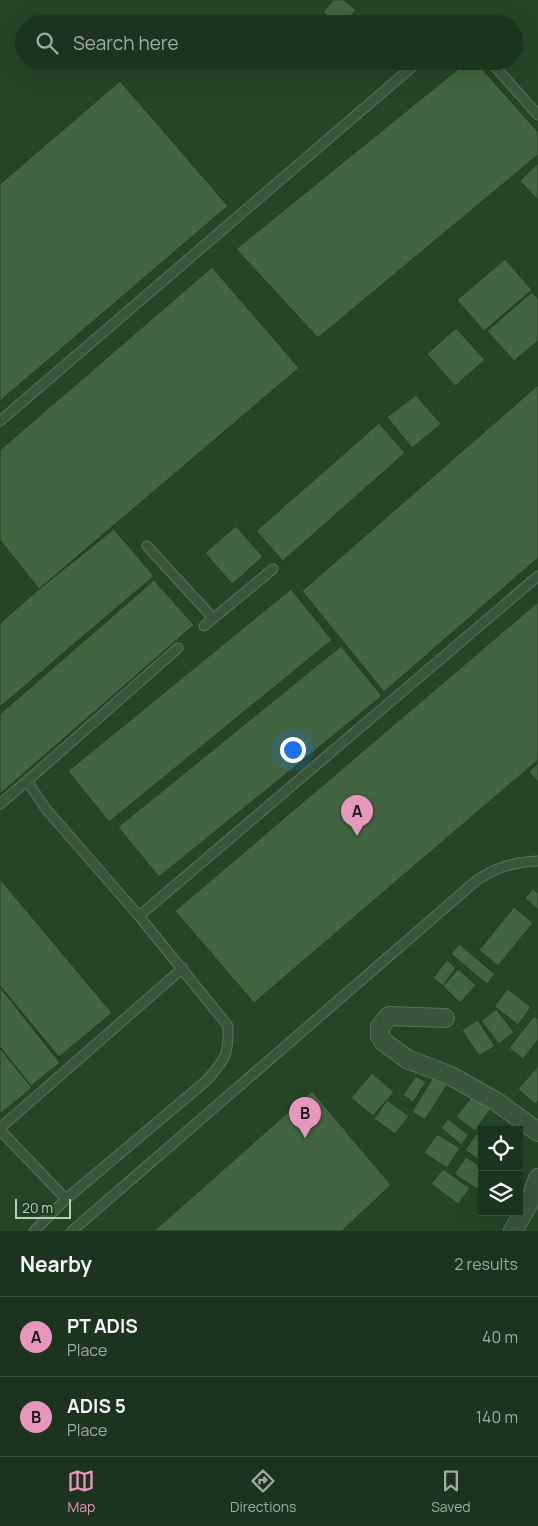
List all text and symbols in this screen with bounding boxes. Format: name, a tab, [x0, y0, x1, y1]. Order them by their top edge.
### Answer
search box	[15, 15, 523, 70]
icon: search	[33, 29, 61, 57]
text: Search here	[73, 30, 179, 56]
your location	[280, 737, 306, 763]
pin: A	[341, 795, 373, 836]
pin: B	[289, 1097, 321, 1138]
map controls	[478, 1126, 523, 1216]
button: locate	[478, 1126, 523, 1171]
button: layers	[478, 1171, 523, 1216]
scale bar	[15, 1196, 71, 1219]
text: 20 m	[22, 1198, 53, 1217]
text: Nearby	[20, 1250, 92, 1278]
text: 2 results	[454, 1253, 518, 1275]
text: PT ADIS	[67, 1313, 138, 1339]
text: A	[31, 1326, 41, 1348]
text: 40 m	[482, 1326, 518, 1348]
text: Place	[67, 1339, 107, 1361]
text: ADIS 5	[67, 1393, 126, 1419]
text: B	[31, 1406, 41, 1428]
text: 140 m	[476, 1406, 518, 1428]
text: Place	[67, 1419, 107, 1441]
tab: Map	[67, 1467, 95, 1516]
tab: Directions	[230, 1467, 296, 1516]
tab: Saved	[431, 1467, 471, 1516]

